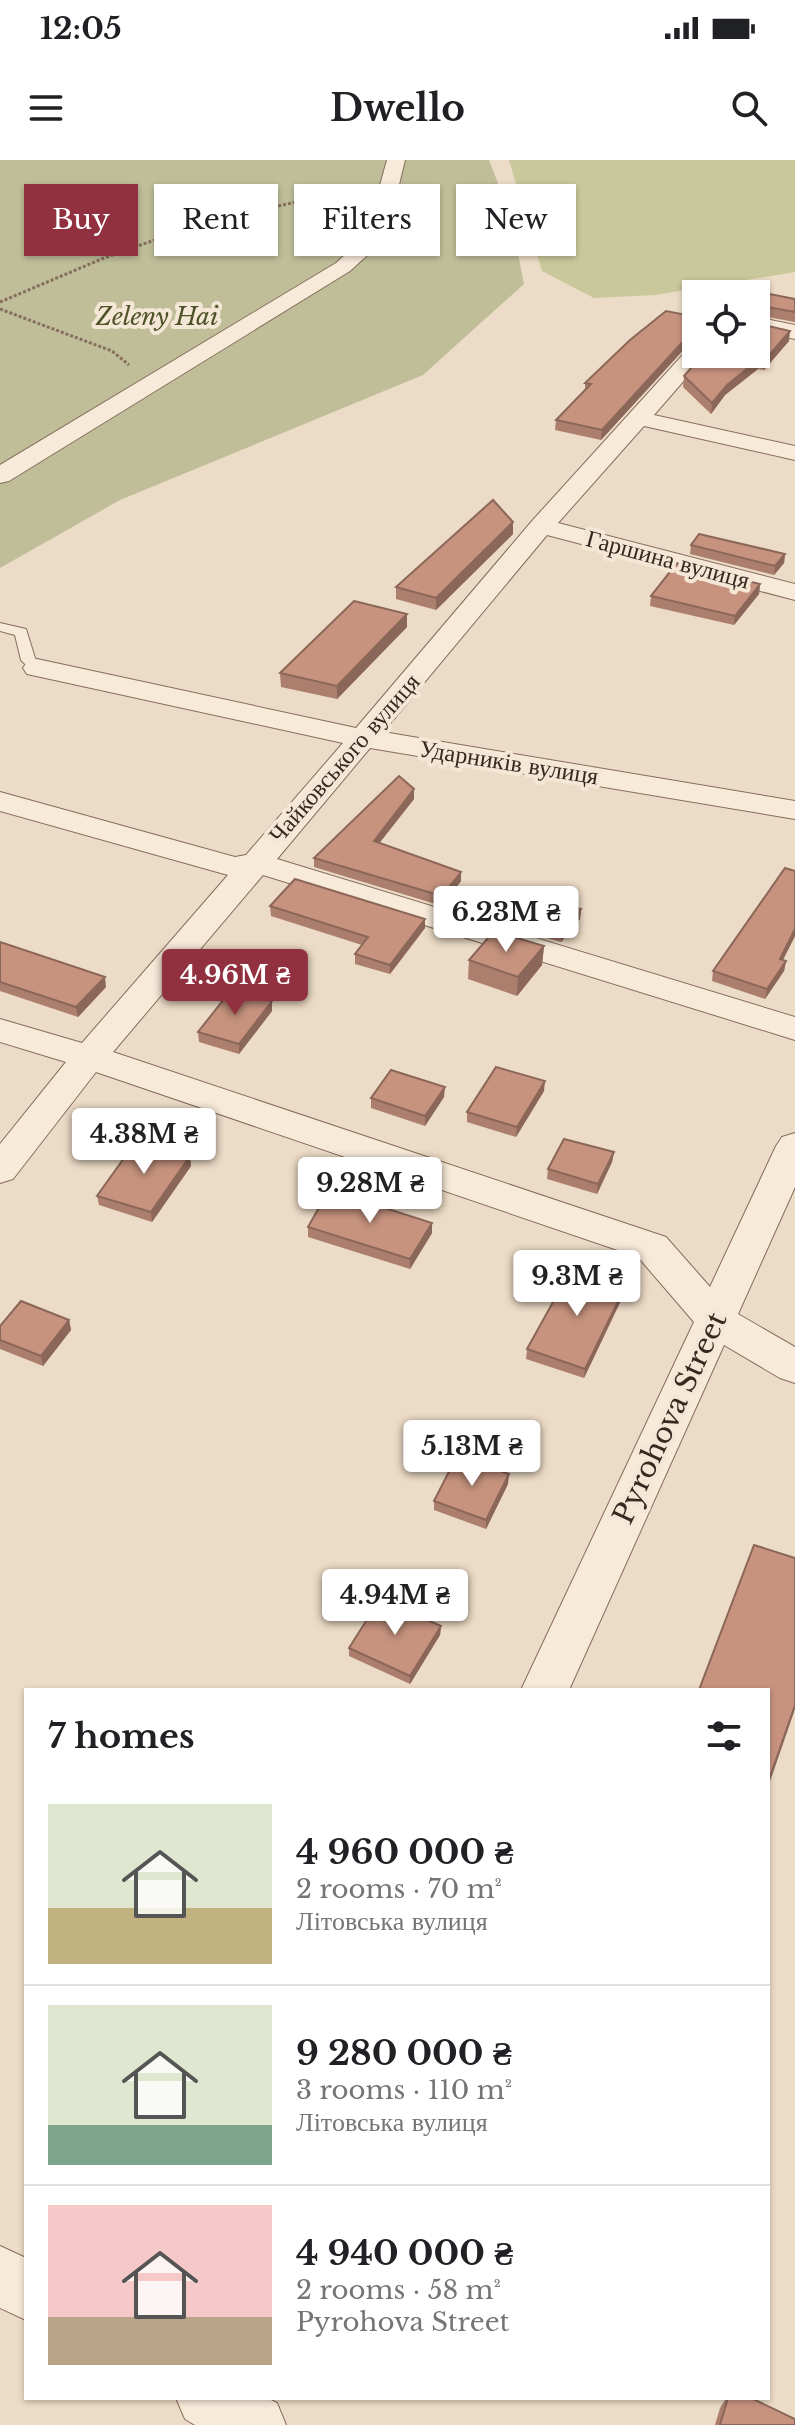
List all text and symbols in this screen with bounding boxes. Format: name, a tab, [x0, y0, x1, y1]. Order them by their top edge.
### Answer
text: 12:05	[40, 10, 122, 47]
icon: menu	[24, 86, 68, 130]
text: Dwello	[330, 86, 465, 131]
icon: search	[727, 86, 771, 130]
chip: Buy	[24, 184, 138, 256]
chip: Rent	[154, 184, 278, 256]
chip: Filters	[294, 184, 440, 256]
chip: New	[456, 184, 576, 256]
map controls	[682, 280, 770, 368]
button: locate	[682, 280, 770, 368]
park label: Zeleny Hai	[95, 302, 219, 331]
street label: Гаршина вулиця	[583, 523, 753, 595]
street label: Чайковського вулиця	[263, 667, 425, 849]
street label: Ударників вулиця	[417, 734, 601, 790]
pin: 6.23M ₴	[432, 886, 580, 954]
text: 6.23M ₴	[452, 896, 560, 928]
pin: 4.96M ₴	[161, 949, 309, 1017]
text: 4.96M ₴	[180, 959, 290, 991]
pin: 4.38M ₴	[70, 1108, 218, 1176]
text: 4.38M ₴	[90, 1118, 198, 1150]
pin: 9.28M ₴	[296, 1157, 444, 1225]
text: 9.28M ₴	[316, 1167, 424, 1199]
pin: 9.3M ₴	[512, 1250, 642, 1318]
text: 9.3M ₴	[531, 1260, 623, 1292]
street label: Pyrohova Street	[606, 1306, 735, 1530]
pin: 5.13M ₴	[398, 1420, 546, 1488]
text: 5.13M ₴	[421, 1430, 523, 1462]
pin: 4.94M ₴	[321, 1569, 469, 1637]
text: 4.94M ₴	[340, 1579, 450, 1611]
icon: filters	[702, 1714, 746, 1758]
text: 7 homes	[48, 1715, 195, 1757]
text: 4 960 000 ₴	[296, 1831, 513, 1873]
icon: home	[112, 1836, 208, 1932]
text: 2 rooms · 70 m²	[296, 1873, 502, 1905]
text: Літовська вулиця	[296, 1905, 488, 1937]
text: 9 280 000 ₴	[296, 2032, 511, 2074]
icon: home	[112, 2037, 208, 2133]
text: 3 rooms · 110 m²	[296, 2074, 512, 2106]
text: Літовська вулиця	[296, 2106, 488, 2138]
text: 4 940 000 ₴	[296, 2232, 513, 2274]
icon: home	[112, 2237, 208, 2333]
text: 2 rooms · 58 m²	[296, 2274, 501, 2306]
text: Pyrohova Street	[296, 2306, 509, 2338]

